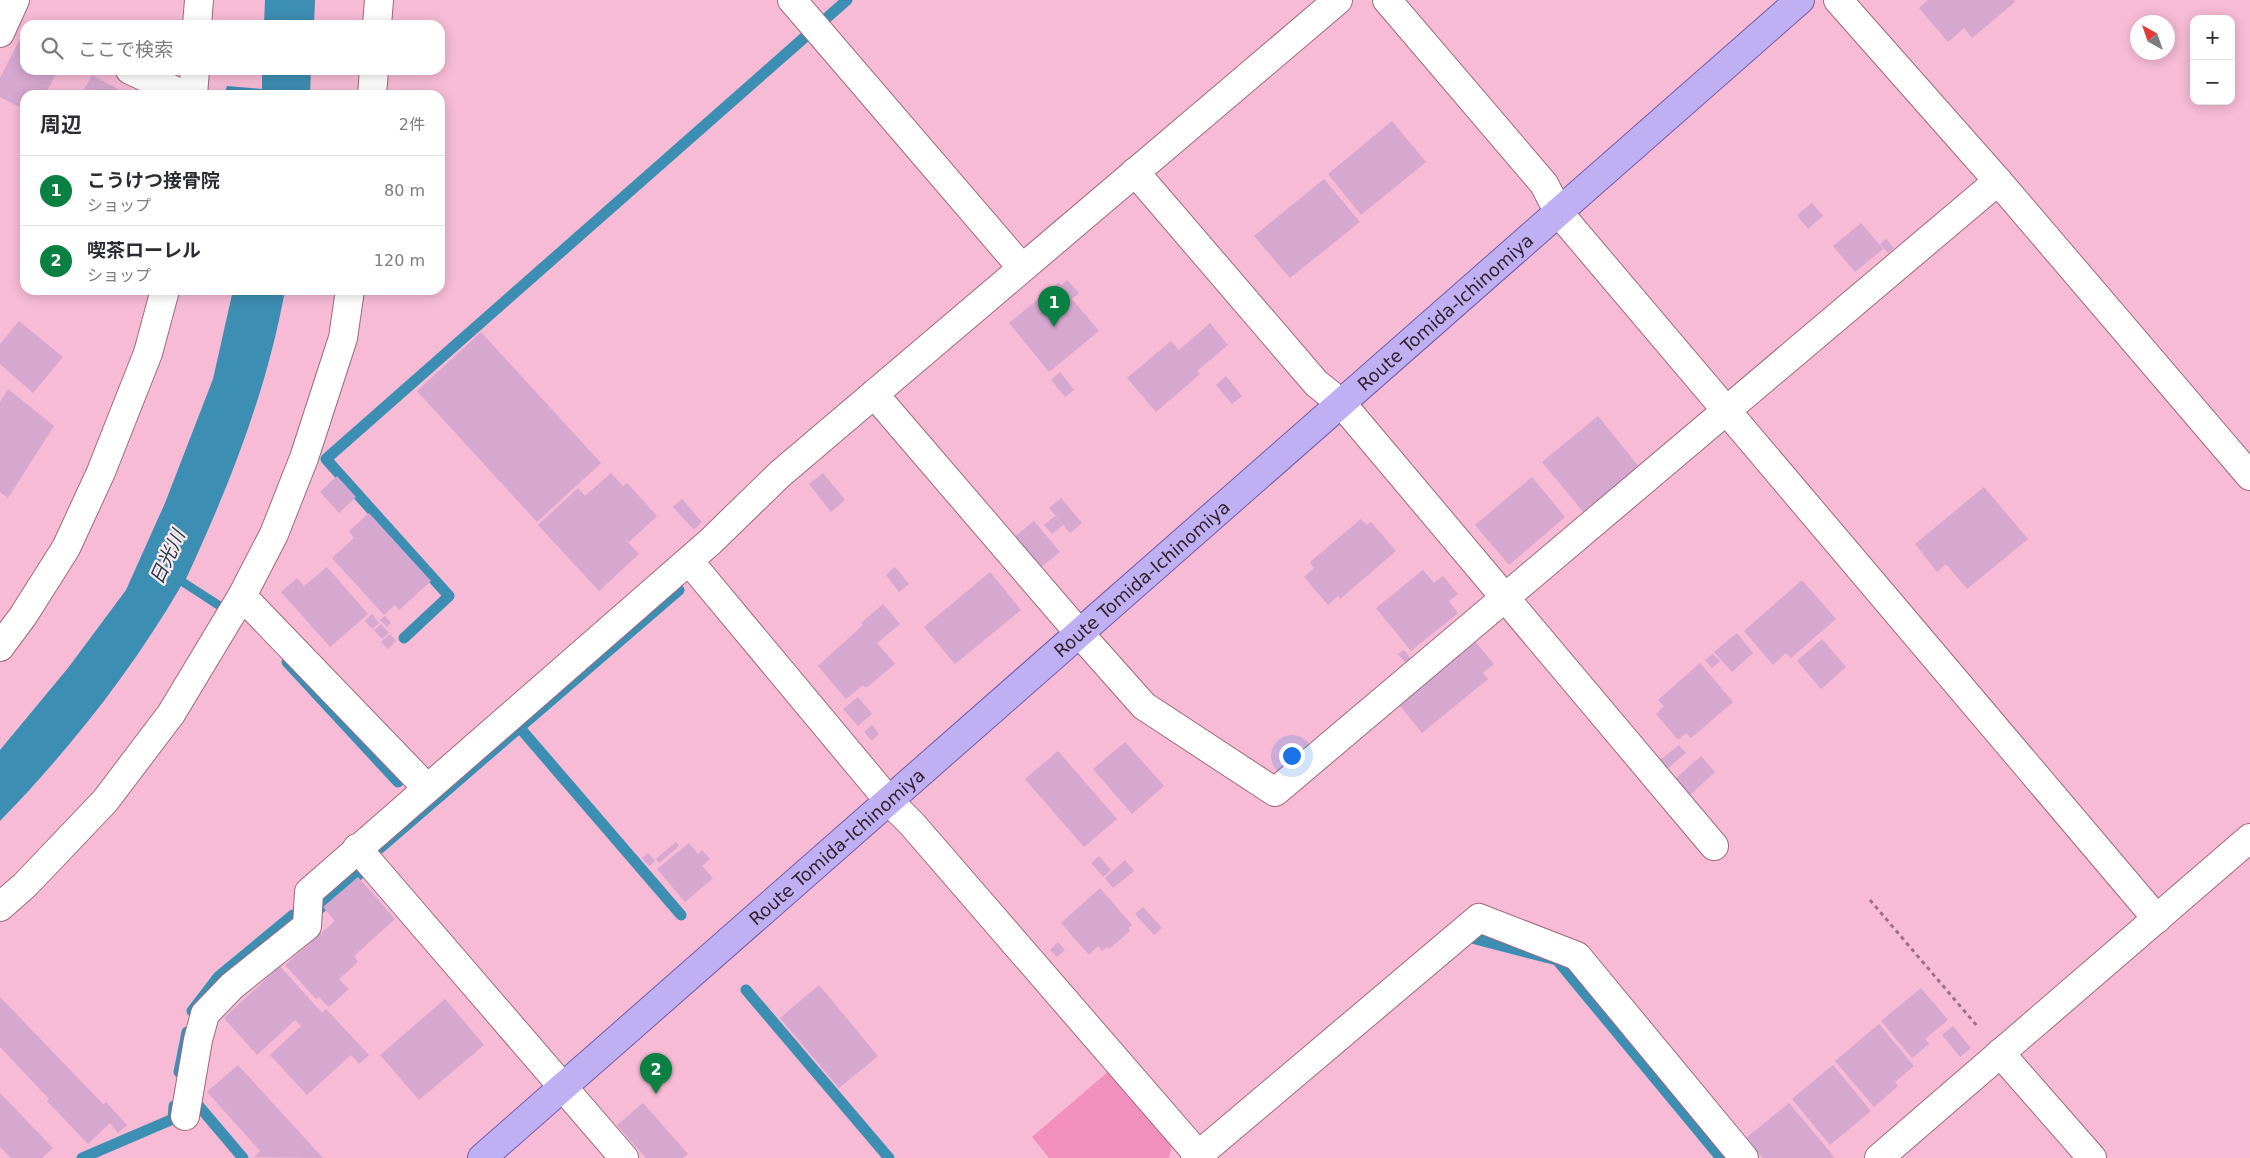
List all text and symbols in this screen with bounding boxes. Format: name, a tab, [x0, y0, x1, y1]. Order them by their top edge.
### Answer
north arrow	[2130, 15, 2175, 60]
map controls	[2190, 15, 2235, 105]
button: +	[2190, 15, 2235, 60]
search box	[20, 20, 445, 75]
icon: search	[38, 34, 66, 62]
text: ここで検索	[78, 38, 173, 60]
button: −	[2190, 60, 2235, 105]
text: 周辺	[40, 113, 82, 137]
text: 2件	[399, 115, 425, 134]
text: こうけつ接骨院	[87, 169, 220, 191]
text: 1	[50, 181, 62, 200]
text: 80 m	[384, 181, 425, 200]
text: ショップ	[87, 196, 151, 215]
street label: Route Tomida-Ichinomiya	[1353, 229, 1537, 395]
text: 喫茶ローレル	[87, 239, 201, 261]
text: 2	[50, 251, 62, 270]
text: 120 m	[374, 251, 425, 270]
text: ショップ	[87, 266, 151, 285]
pin: 1	[1038, 286, 1070, 327]
street label: Route Tomida-Ichinomiya	[1049, 496, 1234, 661]
water label: 日光川	[145, 525, 190, 587]
your location	[1279, 743, 1305, 769]
street label: Route Tomida-Ichinomiya	[744, 764, 929, 929]
pin: 2	[640, 1053, 672, 1094]

